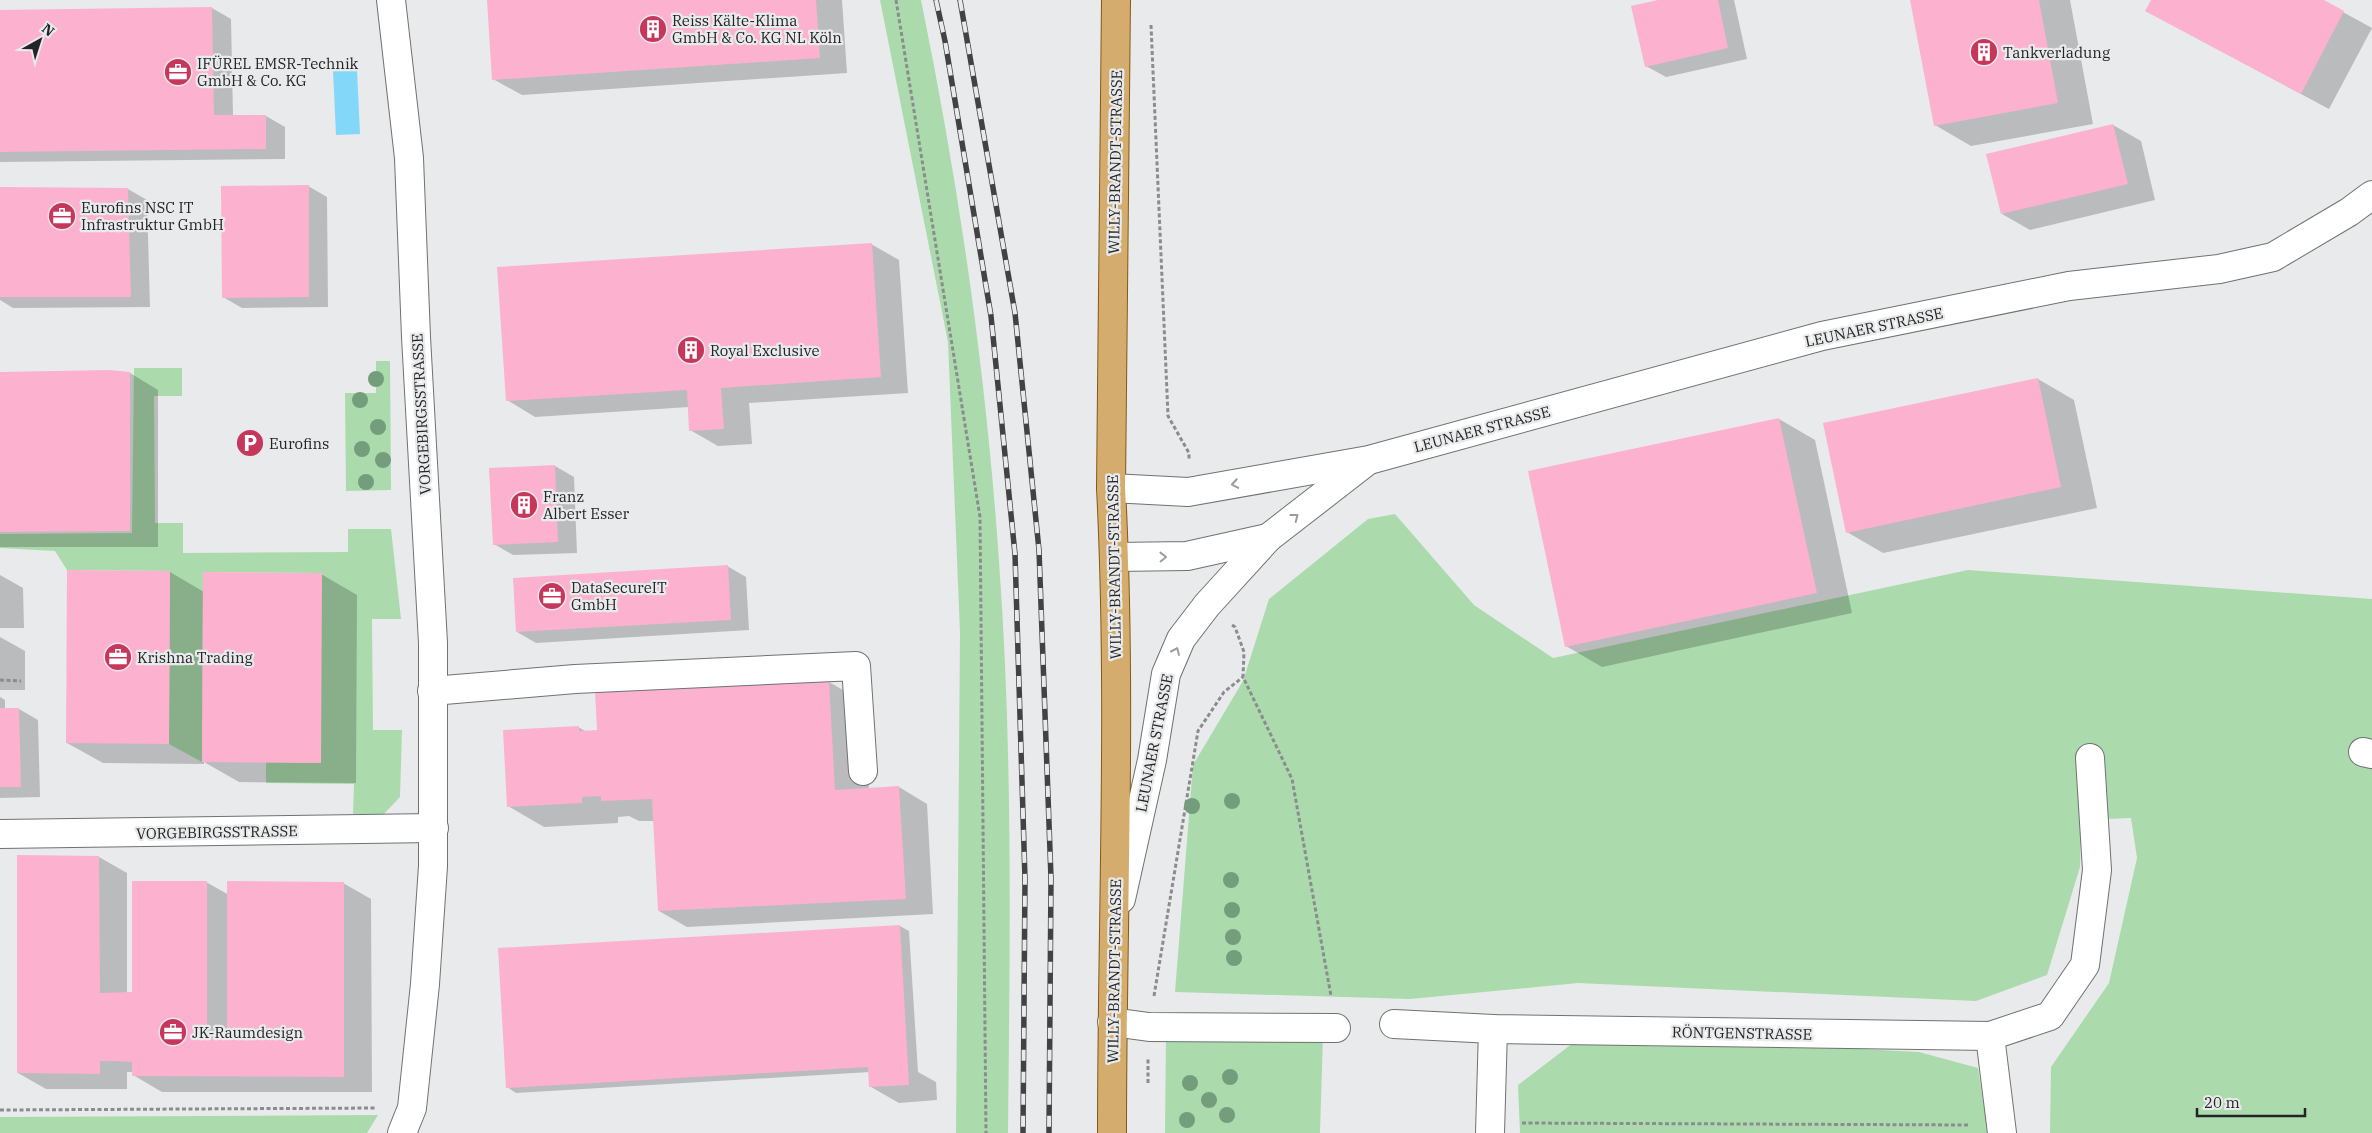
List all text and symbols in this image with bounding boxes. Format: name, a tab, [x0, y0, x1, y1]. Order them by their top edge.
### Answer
place label: Reiss Kälte-Klima GmbH & Co. KG NL Köln	[672, 11, 842, 47]
building icon: Reiss Kälte-Klima GmbH & Co. KG NL Köln	[638, 14, 668, 44]
north arrow	[15, 15, 65, 65]
text: N	[38, 19, 58, 40]
building icon: Tankverladung	[1969, 37, 1999, 67]
place label: Tankverladung	[2003, 43, 2110, 62]
place label: IFÜREL EMSR-Technik GmbH & Co. KG	[197, 54, 359, 90]
office icon: IFÜREL EMSR-Technik GmbH & Co. KG	[163, 57, 193, 87]
street label: WILLY-BRANDT-STRASSE	[1104, 70, 1126, 254]
place label: Eurofins NSC IT Infrastruktur GmbH	[81, 198, 224, 234]
office icon: Eurofins NSC IT Infrastruktur GmbH	[47, 201, 77, 231]
street label: LEUNAER STRASSE	[1803, 303, 1945, 351]
street label: VORGEBIRGSSTRASSE	[407, 333, 435, 495]
building icon: Royal Exclusive	[676, 335, 706, 365]
place label: Royal Exclusive	[710, 341, 819, 360]
street label: LEUNAER STRASSE	[1412, 402, 1552, 456]
parking icon: Eurofins	[235, 428, 265, 458]
place label: Eurofins	[269, 434, 329, 453]
street label: WILLY-BRANDT-STRASSE	[1103, 475, 1125, 659]
one-way arrow	[1230, 479, 1239, 489]
place label: Franz Albert Esser	[543, 487, 630, 523]
building icon: Franz Albert Esser	[509, 490, 539, 520]
one-way arrow	[1289, 515, 1298, 523]
one-way arrow	[1160, 551, 1168, 562]
place label: DataSecureIT GmbH	[571, 578, 667, 614]
office icon: DataSecureIT GmbH	[537, 581, 567, 611]
office icon: Krishna Trading	[103, 642, 133, 672]
one-way arrow	[1170, 647, 1181, 656]
place label: Krishna Trading	[137, 648, 253, 667]
street label: LEUNAER STRASSE	[1131, 672, 1177, 814]
street label: VORGEBIRGSSTRASSE	[136, 821, 298, 843]
street label: WILLY-BRANDT-STRASSE	[1103, 879, 1125, 1063]
office icon: JK-Raumdesign	[158, 1017, 188, 1047]
street label: RÖNTGENSTRASSE	[1672, 1022, 1812, 1044]
place label: JK-Raumdesign	[192, 1023, 304, 1042]
scale bar	[2197, 1086, 2304, 1118]
text: 20 m	[2204, 1093, 2240, 1112]

